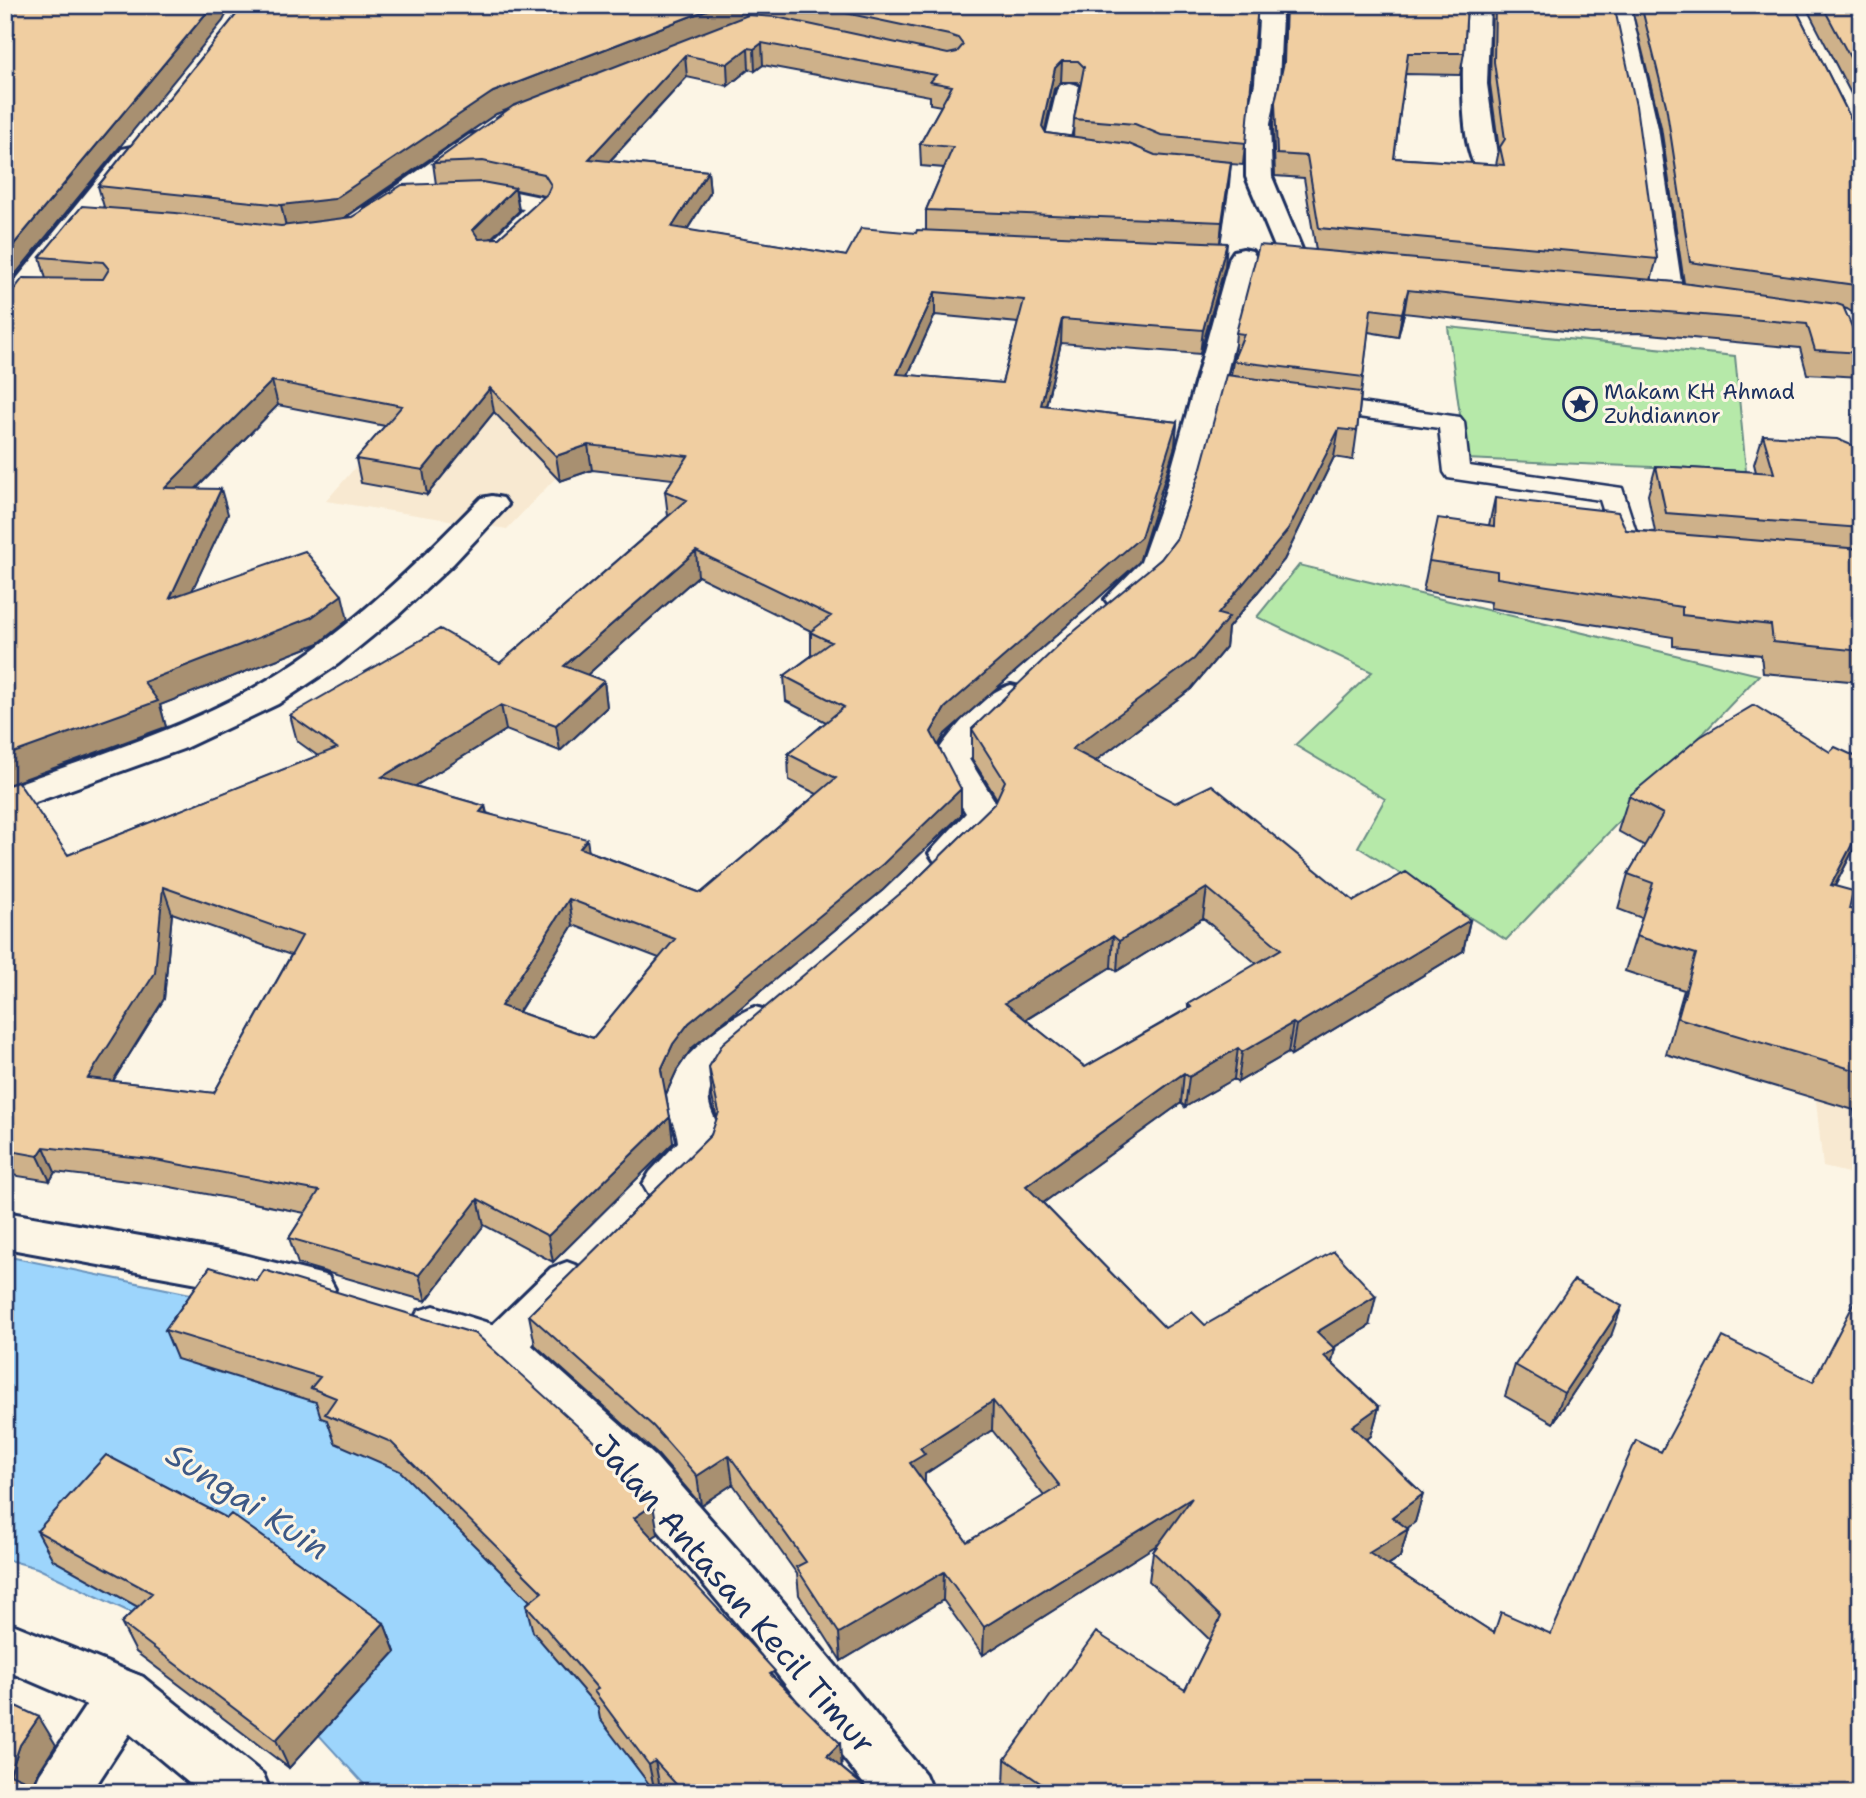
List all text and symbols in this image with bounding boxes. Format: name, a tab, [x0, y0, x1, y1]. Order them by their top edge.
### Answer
place label: Makam KH Ahmad Zuhdiannor	[1604, 378, 1795, 430]
place icon: Makam KH Ahmad Zuhdiannor	[1561, 385, 1599, 423]
street label: Jalan Antasan Kecil Timur	[584, 1425, 886, 1763]
water label: Sungai Kuin	[158, 1432, 338, 1570]

